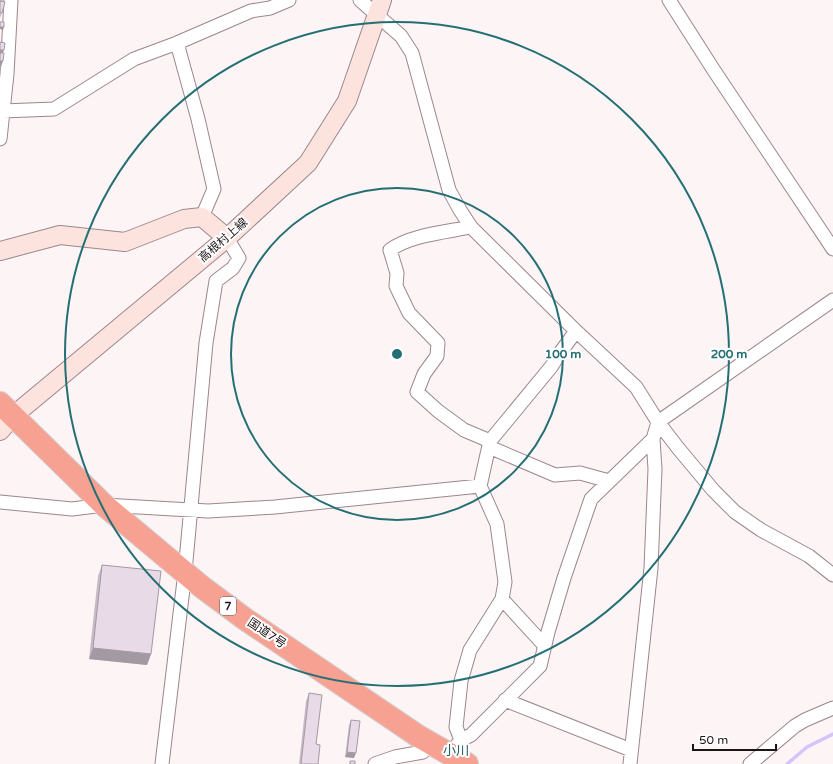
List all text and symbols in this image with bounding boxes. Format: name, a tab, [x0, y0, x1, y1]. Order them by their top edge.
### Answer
street label: 高根村上線	[196, 215, 250, 265]
centre of rings	[390, 347, 404, 361]
text: 100 m	[545, 347, 581, 361]
text: 200 m	[711, 347, 747, 361]
road number: 7	[220, 597, 236, 615]
street label: 国道7号	[245, 615, 289, 651]
scale bar	[693, 726, 776, 752]
text: 50 m	[699, 733, 728, 747]
district label: 小川	[443, 743, 469, 759]

